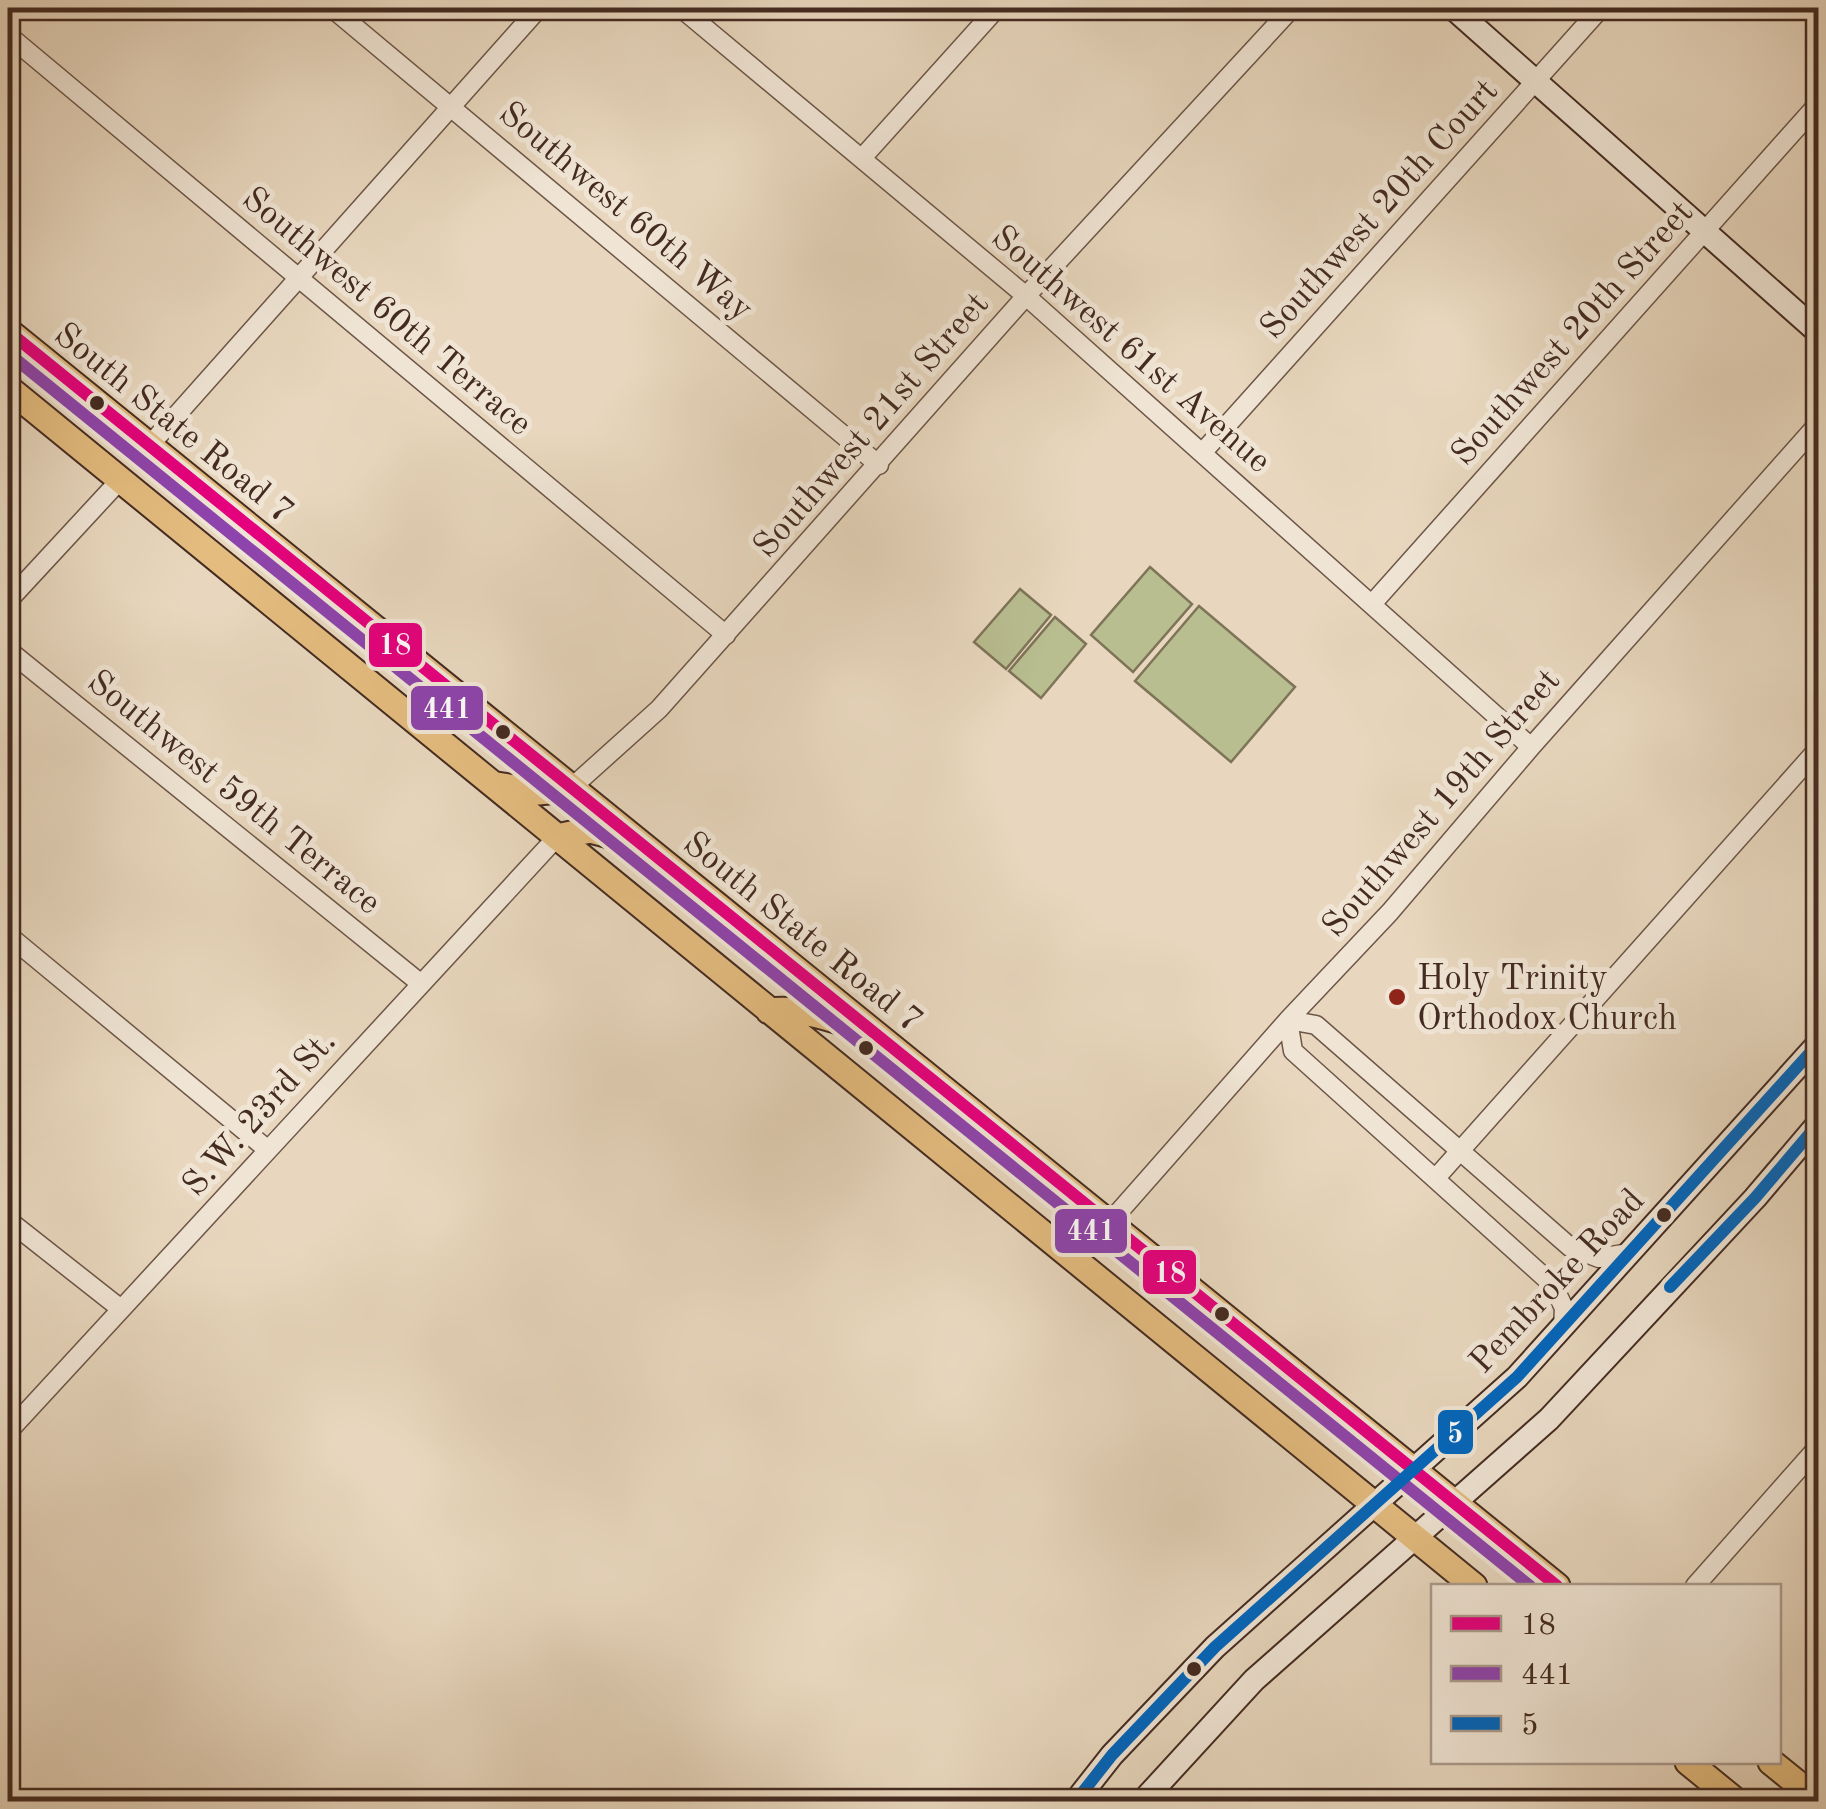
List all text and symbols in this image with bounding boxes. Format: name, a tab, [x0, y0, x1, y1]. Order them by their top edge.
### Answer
street label: Southwest 20th Court	[1255, 73, 1505, 346]
street label: Southwest 60th Way	[492, 96, 759, 328]
street label: Southwest 60th Terrace	[235, 181, 538, 443]
street label: Southwest 20th Street	[1445, 195, 1700, 473]
street label: Southwest 61st Avenue	[984, 220, 1277, 480]
street label: Southwest 21st Street	[748, 286, 996, 565]
street label: South State Road 7	[47, 317, 300, 531]
unlabelled marker	[87, 393, 107, 413]
line badge: 18	[367, 621, 424, 669]
text: 18	[379, 633, 411, 661]
street label: Southwest 19th Street	[1316, 663, 1567, 944]
street label: Southwest 59th Terrace	[80, 664, 387, 922]
line badge: 441	[409, 684, 485, 732]
text: 441	[423, 697, 471, 725]
unlabelled marker	[493, 722, 513, 742]
street label: South State Road 7	[676, 826, 929, 1040]
place label: Holy Trinity Orthodox Church	[1417, 962, 1677, 1037]
marker: Holy Trinity Orthodox Church	[1386, 986, 1408, 1008]
street label: S.W. 23rd St.	[177, 1024, 343, 1203]
unlabelled marker	[856, 1038, 876, 1058]
street label: Pembroke Road	[1464, 1183, 1652, 1381]
unlabelled marker	[1654, 1205, 1674, 1225]
line badge: 441	[1053, 1207, 1129, 1255]
text: 441	[1067, 1219, 1115, 1247]
line badge: 18	[1141, 1248, 1198, 1296]
text: 18	[1154, 1261, 1186, 1289]
unlabelled marker	[1212, 1304, 1232, 1324]
line badge: 5	[1436, 1408, 1475, 1456]
text: 5	[1447, 1421, 1463, 1449]
legend	[1431, 1584, 1781, 1764]
text: 18	[1521, 1611, 1556, 1641]
unlabelled marker	[1184, 1659, 1204, 1679]
text: 441	[1521, 1661, 1573, 1691]
text: 5	[1521, 1711, 1538, 1741]

